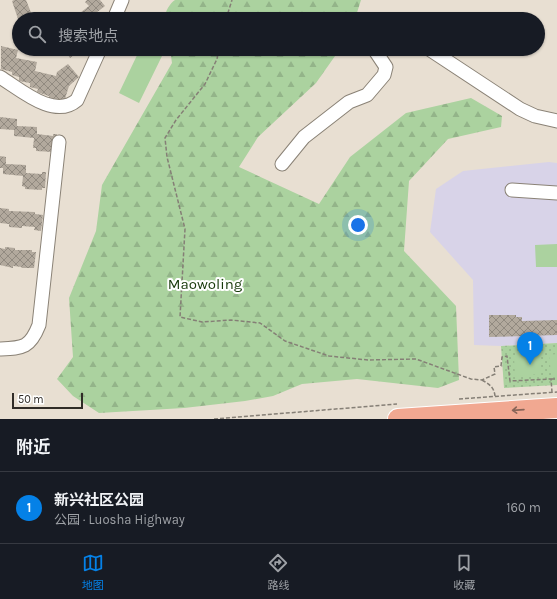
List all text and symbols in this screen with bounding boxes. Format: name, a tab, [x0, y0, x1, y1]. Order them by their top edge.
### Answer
search box	[12, 12, 545, 56]
icon: search	[26, 23, 48, 45]
text: 搜索地点	[58, 27, 118, 45]
your location	[348, 215, 368, 235]
park label: Maowoling	[168, 275, 243, 293]
pin: 1	[517, 332, 543, 365]
scale bar	[12, 391, 83, 410]
text: 50 m	[18, 393, 44, 406]
one-way arrow	[512, 406, 525, 413]
text: 附近	[16, 437, 50, 457]
text: 新兴社区公园	[54, 491, 144, 509]
text: 1	[27, 500, 31, 515]
text: 160 m	[506, 500, 541, 515]
text: 公园 · Luosha Highway	[54, 512, 185, 527]
tab: 地图	[82, 552, 104, 592]
tab: 路线	[267, 552, 289, 592]
tab: 收藏	[453, 552, 475, 592]

